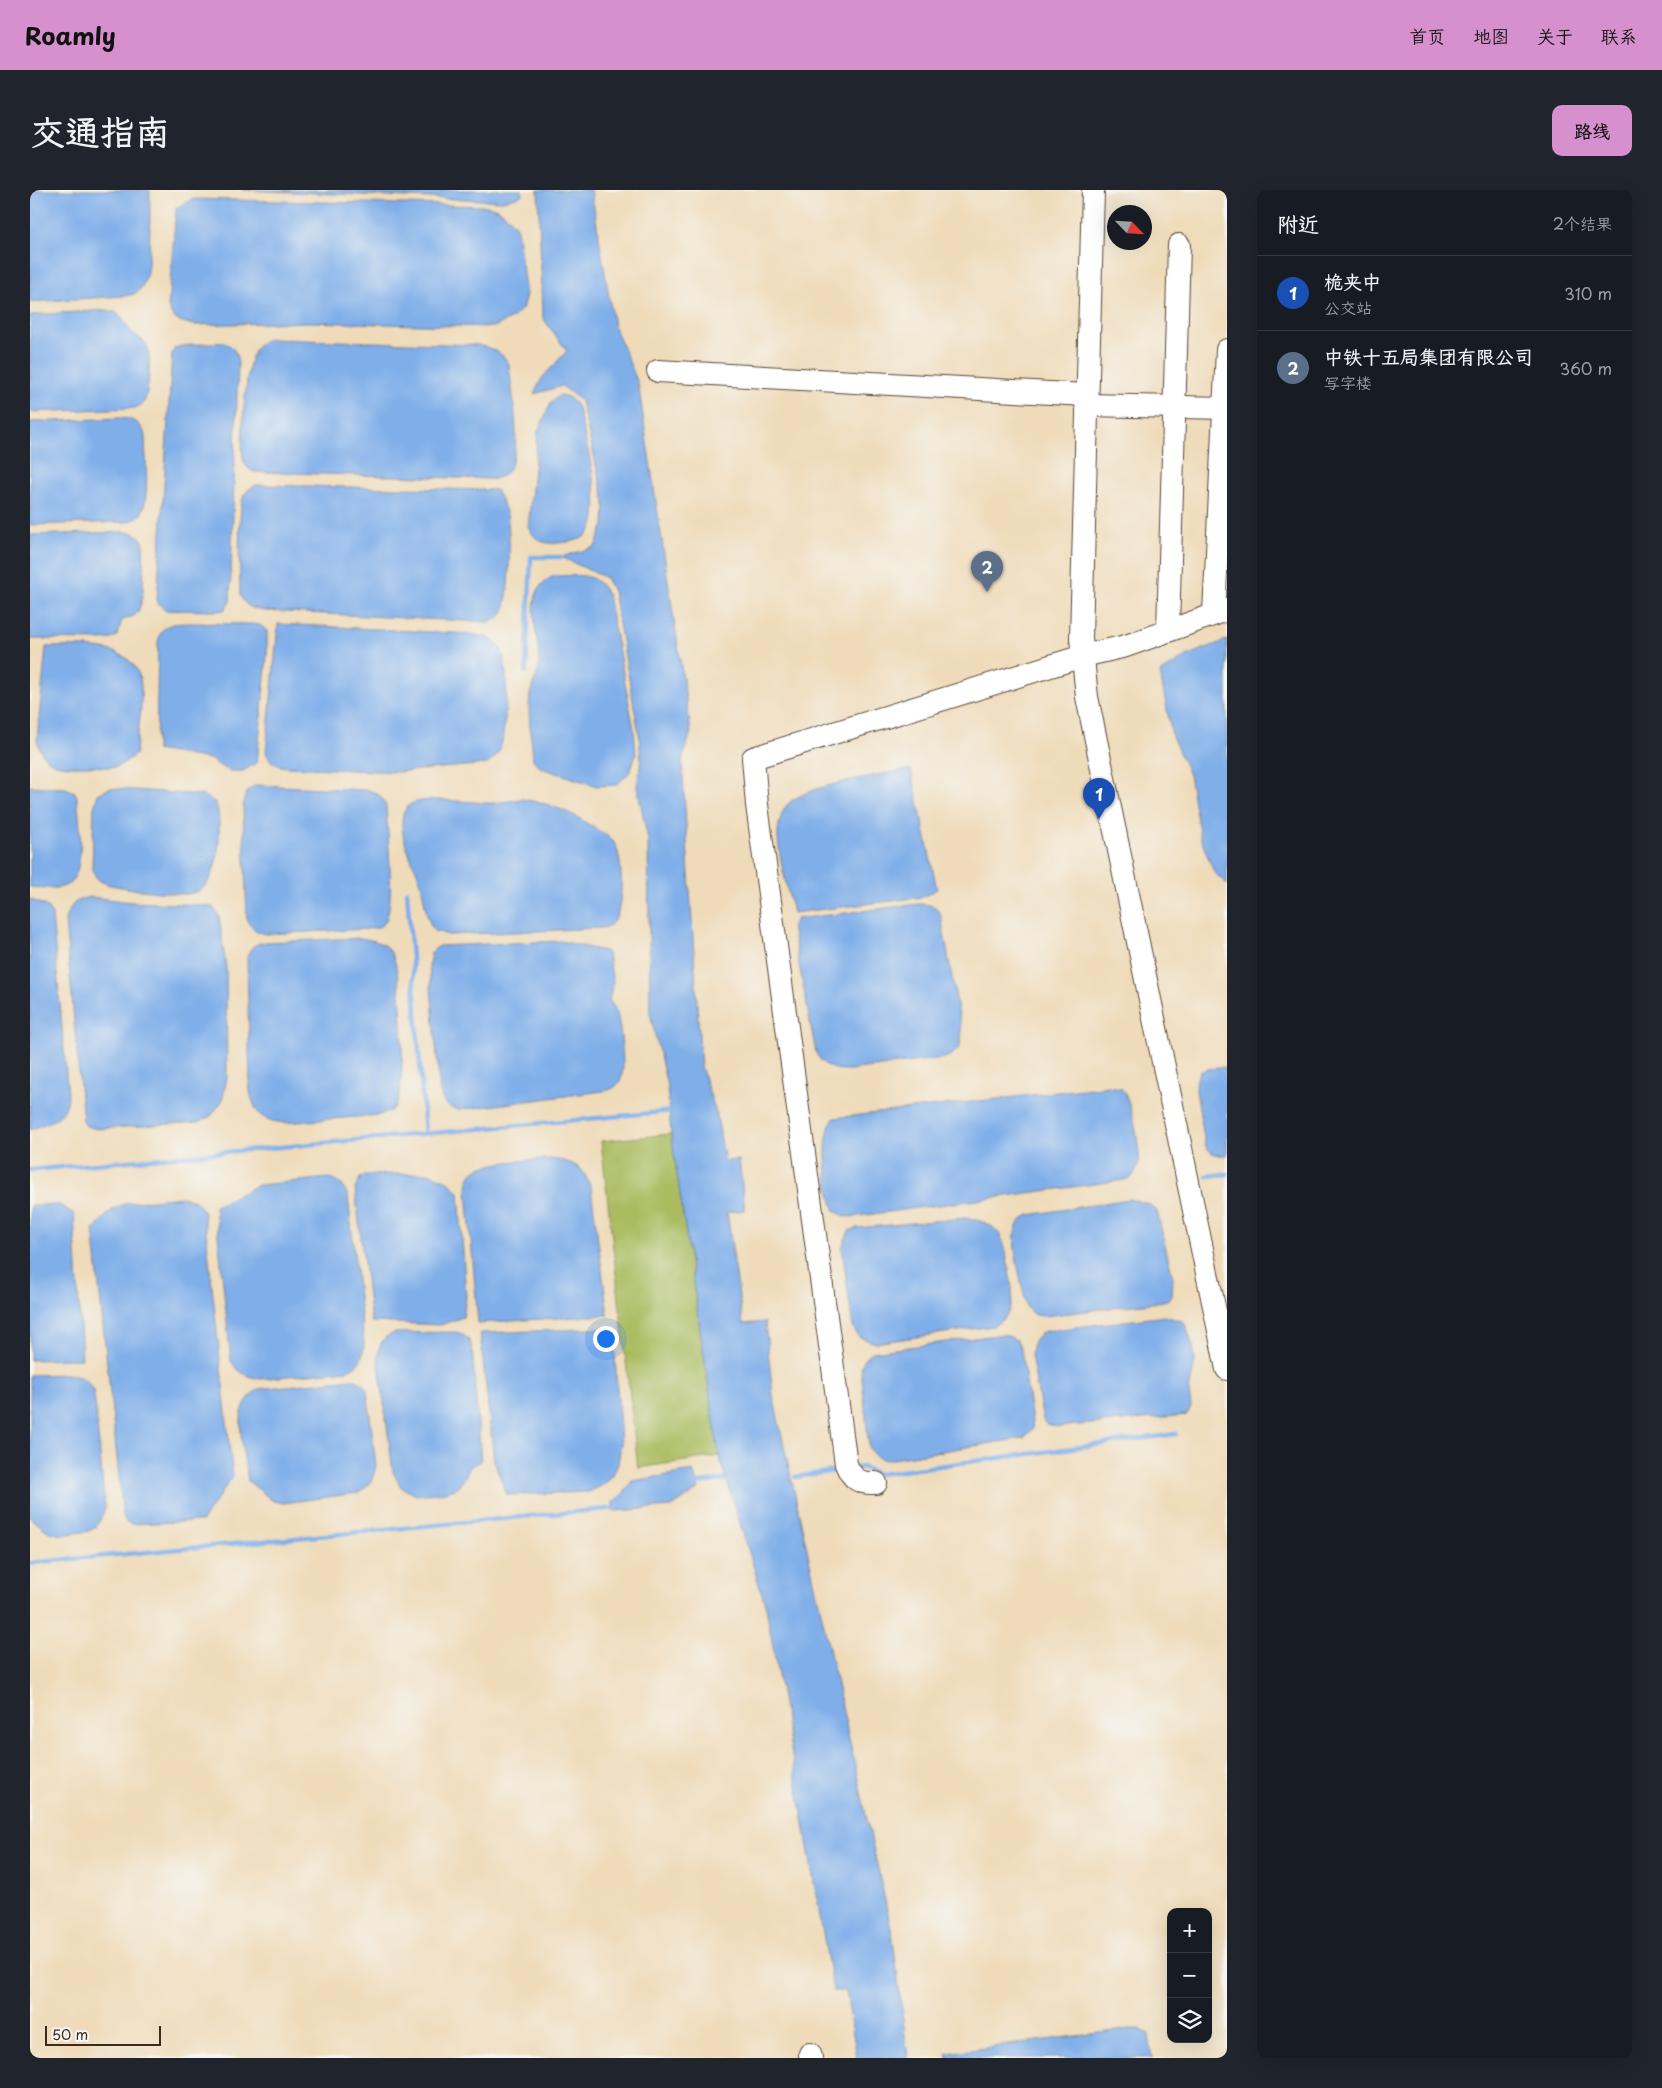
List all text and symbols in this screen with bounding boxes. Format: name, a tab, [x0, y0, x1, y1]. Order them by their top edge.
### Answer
text: Roamly	[25, 17, 116, 53]
text: 首页	[1409, 22, 1445, 49]
text: 地图	[1473, 22, 1509, 49]
text: 关于	[1537, 22, 1573, 49]
text: 联系	[1601, 22, 1637, 49]
text: 交通指南	[30, 104, 170, 157]
button: 路线	[1552, 105, 1632, 156]
north arrow	[1107, 205, 1152, 250]
text: 附近	[1277, 207, 1319, 239]
text: 2个结果	[1553, 211, 1612, 235]
text: 桅夹中	[1324, 267, 1381, 295]
text: 1	[1289, 281, 1297, 305]
text: 310 m	[1564, 281, 1612, 305]
text: 公交站	[1324, 295, 1372, 319]
text: 中铁十五局集团有限公司	[1324, 342, 1533, 370]
text: 2	[1287, 356, 1299, 380]
text: 360 m	[1560, 356, 1612, 380]
text: 写字楼	[1324, 370, 1372, 394]
pin: 2	[971, 551, 1003, 592]
pin: 1	[1083, 778, 1115, 819]
your location	[593, 1326, 619, 1352]
map controls	[1167, 1908, 1212, 2043]
button: +	[1167, 1908, 1212, 1953]
button: −	[1167, 1953, 1212, 1998]
button: layers	[1167, 1998, 1212, 2043]
scale bar	[45, 2023, 161, 2046]
text: 50 m	[52, 2024, 88, 2045]

